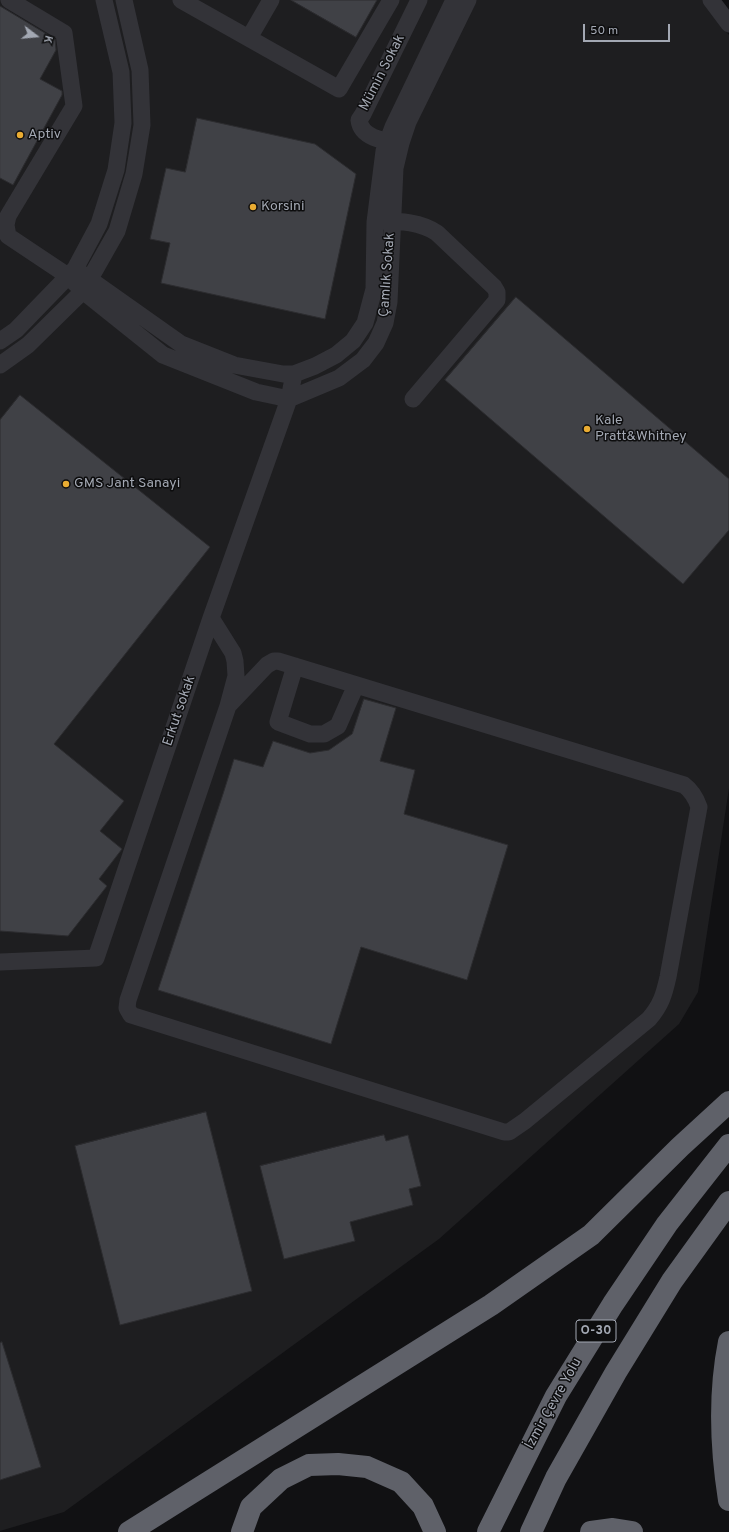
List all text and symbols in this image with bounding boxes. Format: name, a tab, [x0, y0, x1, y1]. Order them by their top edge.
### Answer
north arrow	[16, 16, 56, 56]
scale bar	[585, 16, 672, 42]
text: 50 m	[590, 23, 618, 39]
street label: Mümin Sokak	[357, 32, 409, 114]
text: K	[40, 34, 55, 45]
place label: Aptiv	[28, 127, 61, 143]
marker: Aptiv	[15, 130, 25, 140]
place label: Korsini	[261, 199, 304, 215]
marker: Korsini	[248, 202, 258, 212]
street label: Çamlık Sokak	[377, 232, 399, 318]
place label: Kale Pratt&Whitney	[595, 413, 687, 446]
marker: Kale Pratt&Whitney	[582, 424, 592, 434]
place label: GMS Jant Sanayi	[74, 476, 180, 492]
marker: GMS Jant Sanayi	[61, 479, 71, 489]
street label: Erkut sokak	[160, 674, 200, 748]
road number: O-30	[576, 1320, 616, 1342]
street label: İzmir Çevre Yolu	[522, 1355, 586, 1453]

